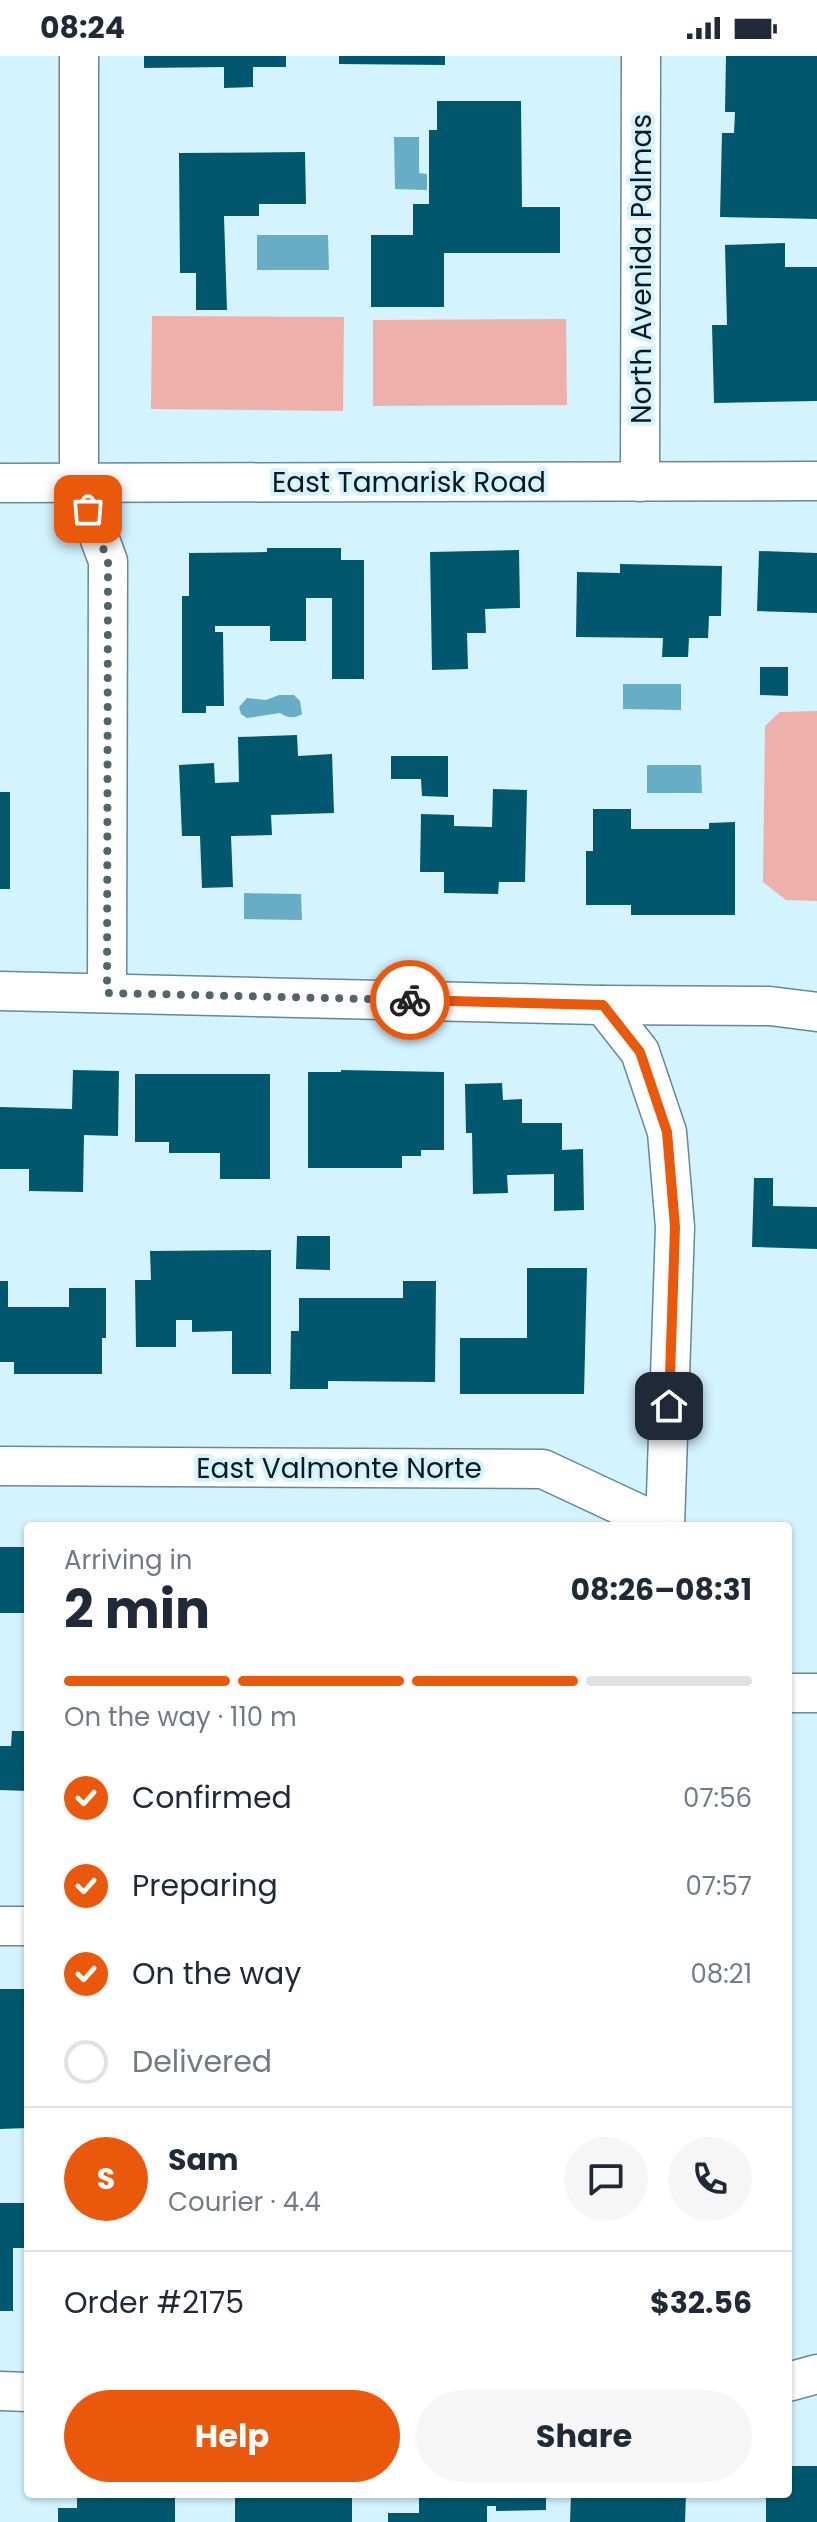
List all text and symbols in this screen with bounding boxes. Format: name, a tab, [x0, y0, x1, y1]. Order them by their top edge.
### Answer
text: 08:24	[40, 6, 125, 49]
street label: North Avenida Palmas	[622, 114, 661, 424]
street label: East Tamarisk Road	[272, 463, 546, 502]
pin	[54, 475, 122, 543]
icon: bag	[66, 487, 110, 531]
courier	[370, 960, 450, 1040]
icon: bike	[388, 978, 432, 1022]
pin	[635, 1372, 703, 1440]
icon: home	[647, 1384, 691, 1428]
street label: East Valmonte Norte	[196, 1449, 482, 1488]
text: Arriving in	[64, 1542, 193, 1578]
text: 08:26–08:31	[570, 1568, 752, 1611]
text: 2 min	[64, 1573, 210, 1646]
text: On the way · 110 m	[64, 1699, 297, 1735]
icon: check	[64, 1776, 108, 1820]
text: Confirmed	[132, 1776, 292, 1819]
text: 07:56	[683, 1780, 752, 1816]
icon: check	[64, 1864, 108, 1908]
text: Preparing	[132, 1864, 278, 1907]
text: 07:57	[685, 1868, 752, 1904]
icon: check	[64, 1952, 108, 1996]
text: On the way	[132, 1952, 301, 1995]
text: 08:21	[690, 1956, 752, 1992]
text: Delivered	[132, 2040, 272, 2083]
button: chat	[564, 2137, 648, 2221]
button: phone	[668, 2137, 752, 2221]
text: Sam	[168, 2138, 239, 2181]
text: S	[97, 2157, 115, 2200]
text: Courier · 4.4	[168, 2184, 321, 2220]
text: Order #2175	[64, 2281, 244, 2324]
text: $32.56	[650, 2281, 752, 2324]
button: Help	[64, 2390, 400, 2482]
button: Share	[416, 2390, 752, 2482]

